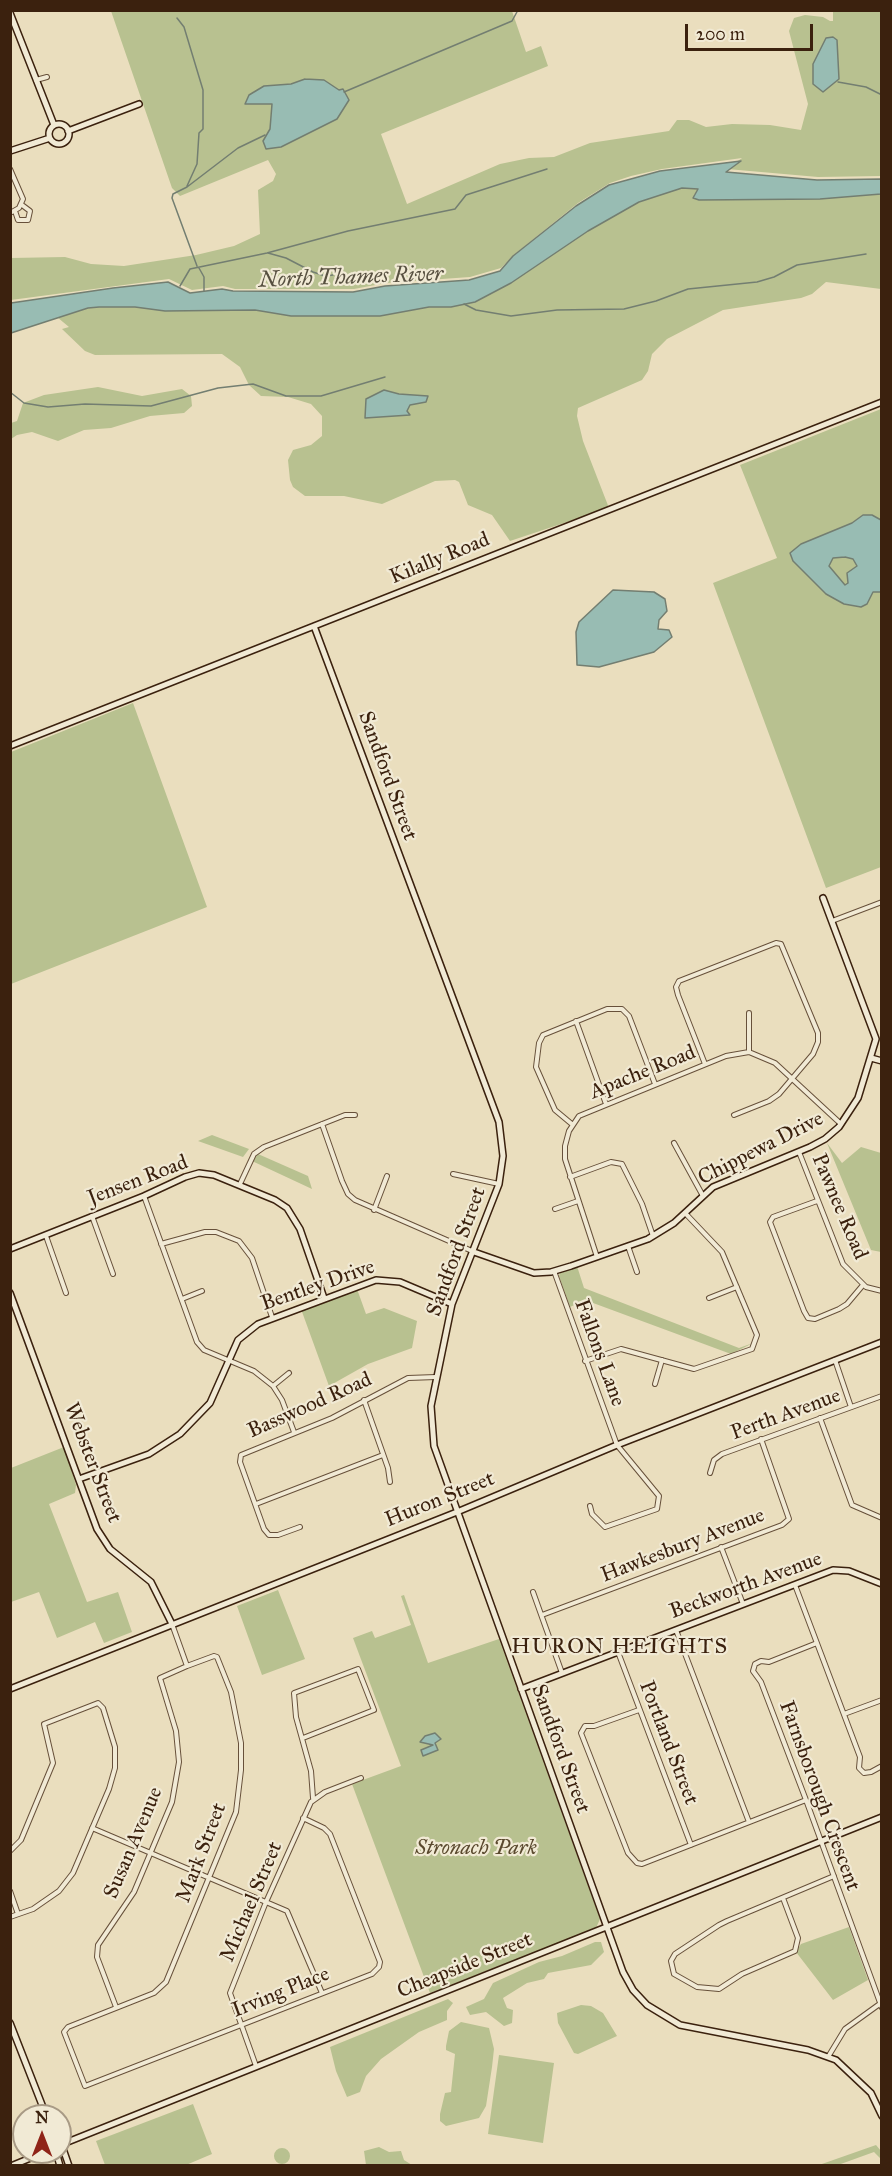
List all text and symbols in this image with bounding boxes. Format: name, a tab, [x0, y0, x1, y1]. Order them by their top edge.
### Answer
scale bar	[688, 12, 816, 50]
text: 200 m	[696, 23, 745, 45]
water label: North Thames River	[258, 262, 444, 294]
street label: Kilally Road	[386, 528, 494, 590]
street label: Sandford Street	[352, 708, 422, 844]
street label: Apache Road	[586, 1040, 700, 1106]
street label: Chippewa Drive	[694, 1107, 828, 1191]
street label: Jensen Road	[84, 1150, 192, 1212]
street label: Pawnee Road	[805, 1150, 873, 1264]
street label: Sandford Street	[422, 1184, 492, 1320]
street label: Bentley Drive	[258, 1255, 378, 1317]
street label: Fallons Lane	[568, 1296, 630, 1410]
street label: Basswood Road	[244, 1367, 376, 1445]
street label: Perth Avenue	[728, 1384, 844, 1446]
street label: Webster Street	[58, 1399, 126, 1527]
street label: Huron Street	[382, 1467, 498, 1533]
street label: Hawkesbury Avenue	[598, 1503, 768, 1589]
street label: Beckworth Avenue	[666, 1547, 826, 1625]
district label: HURON HEIGHTS	[511, 1635, 729, 1661]
street label: Portland Street	[633, 1678, 703, 1808]
street label: Sandford Street	[525, 1681, 595, 1817]
street label: Farnsborough Crescent	[773, 1698, 865, 1894]
street label: Susan Avenue	[99, 1783, 169, 1903]
street label: Mark Street	[171, 1800, 233, 1906]
park label: Stronach Park	[415, 1836, 537, 1862]
street label: Michael Street	[215, 1838, 289, 1966]
street label: Cheapside Street	[394, 1927, 536, 2005]
street label: Irving Place	[229, 1962, 333, 2024]
north arrow	[12, 2104, 72, 2164]
text: N	[35, 2108, 49, 2127]

